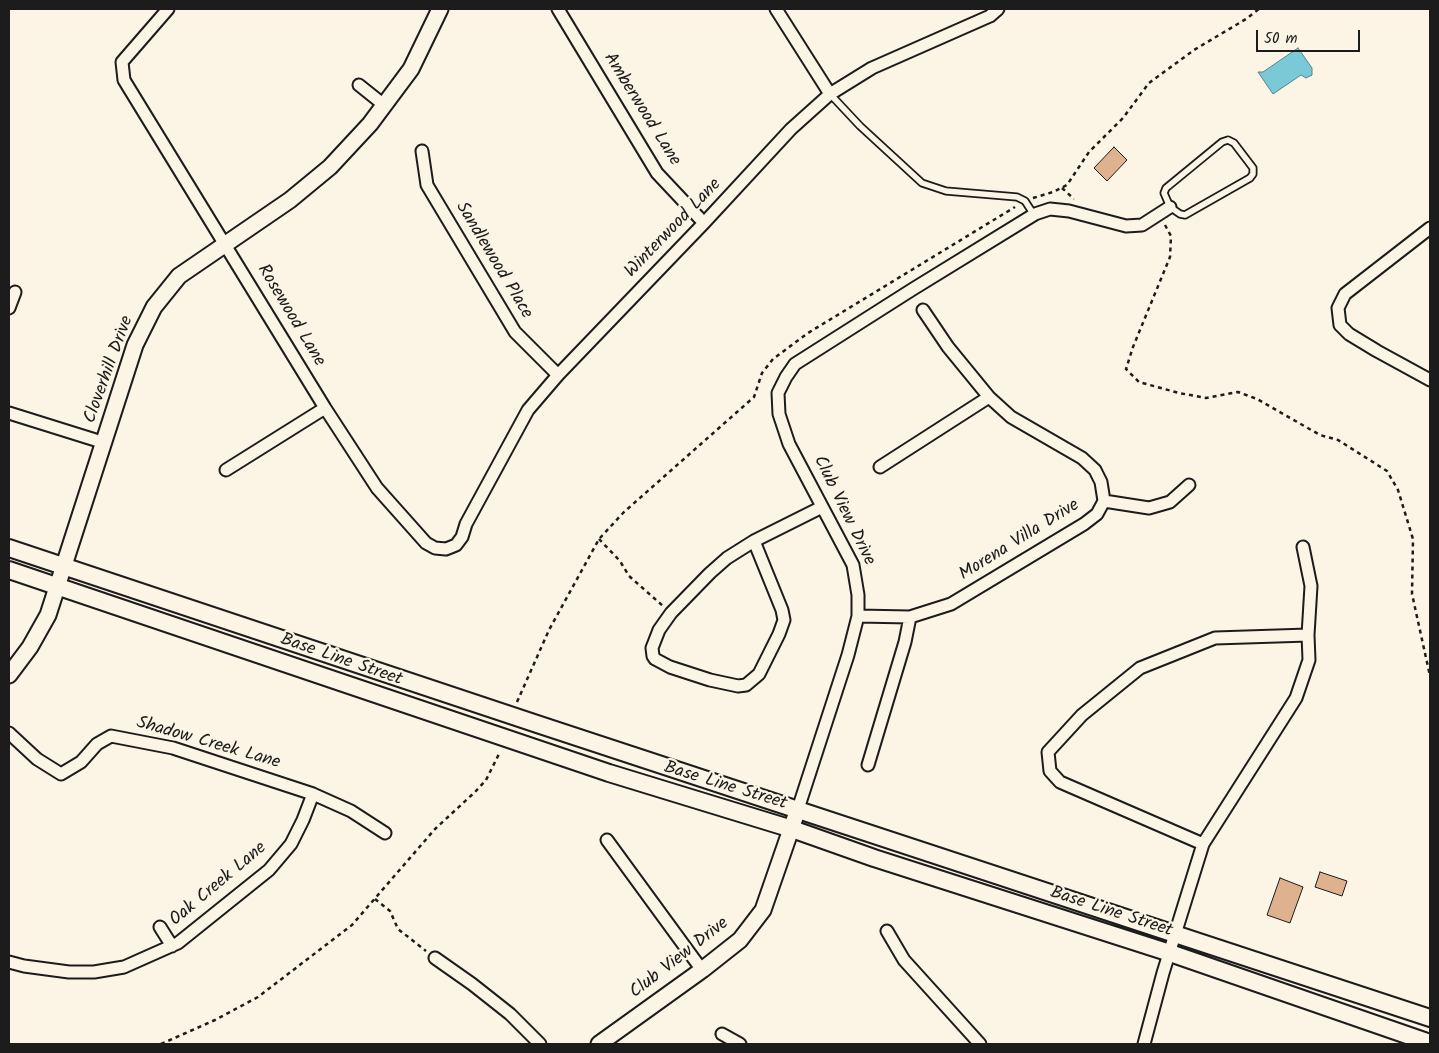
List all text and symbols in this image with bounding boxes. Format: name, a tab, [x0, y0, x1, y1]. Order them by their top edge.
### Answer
scale bar	[1259, 20, 1363, 52]
text: 50 m	[1264, 27, 1298, 51]
street label: Amberwood Lane	[598, 49, 684, 171]
street label: Winterwood Lane	[621, 175, 727, 283]
street label: Sandlewood Place	[450, 199, 536, 323]
street label: Rosewood Lane	[251, 261, 329, 371]
street label: Cloverhill Drive	[81, 313, 139, 427]
street label: Club View Drive	[807, 453, 879, 569]
street label: Morena Villa Drive	[956, 495, 1084, 587]
street label: Base Line Street	[277, 630, 405, 692]
street label: Shadow Creek Lane	[134, 713, 282, 775]
street label: Base Line Street	[661, 758, 789, 816]
street label: Oak Creek Lane	[166, 838, 272, 932]
street label: Base Line Street	[1047, 883, 1175, 943]
street label: Club View Drive	[626, 914, 734, 1004]

